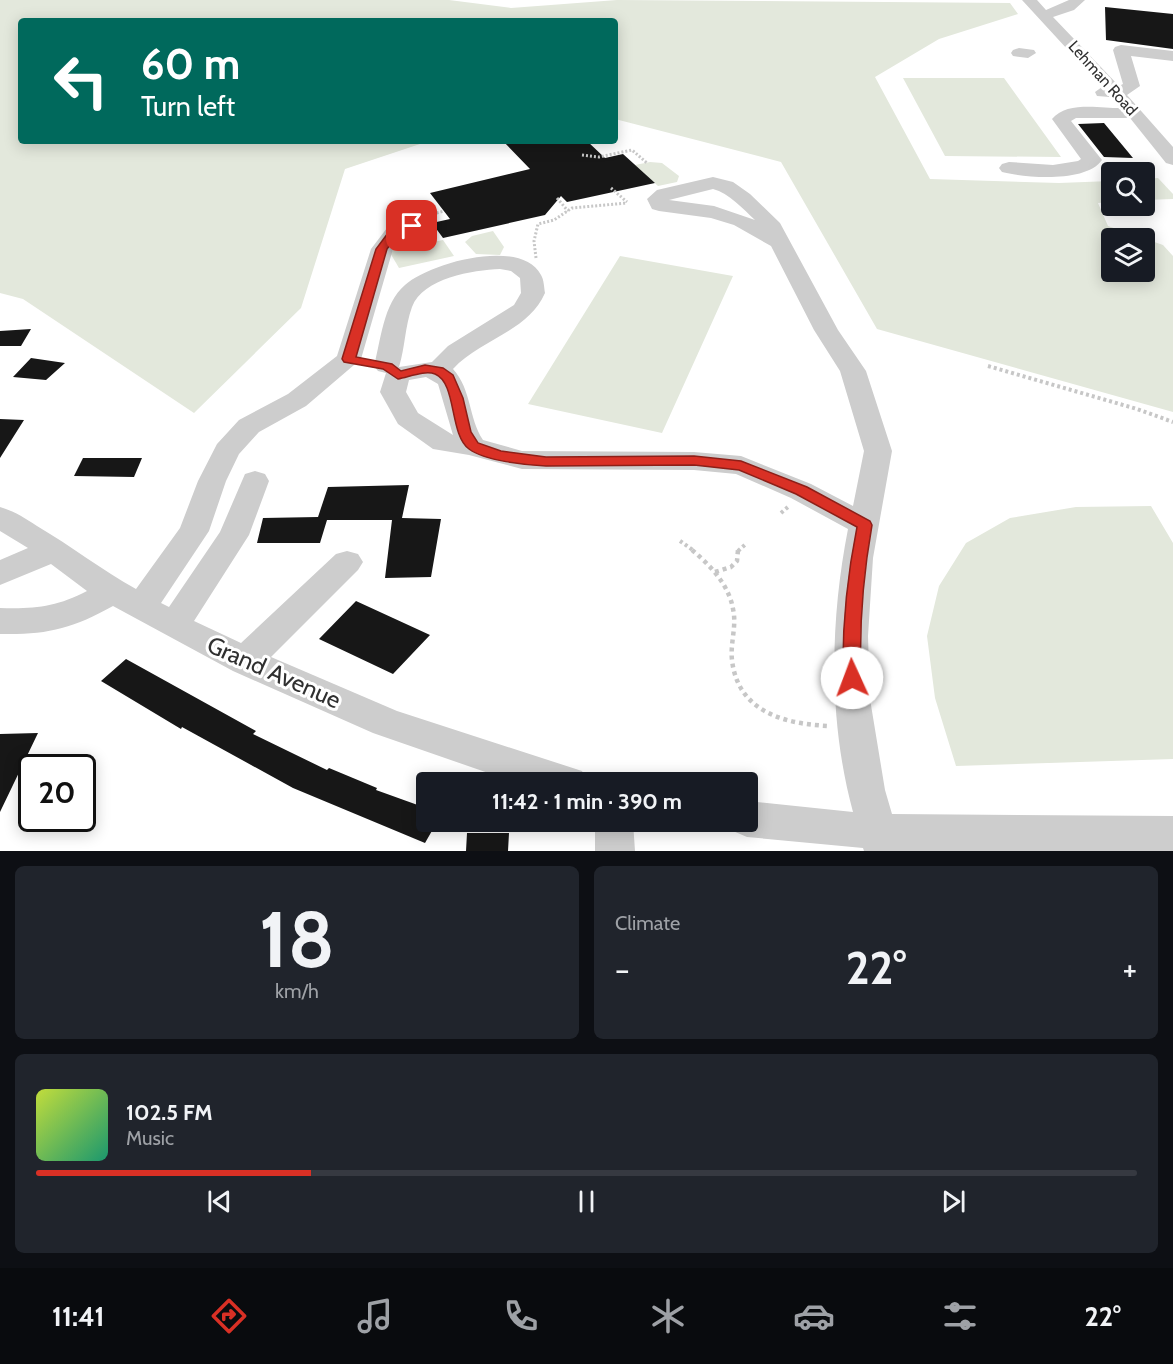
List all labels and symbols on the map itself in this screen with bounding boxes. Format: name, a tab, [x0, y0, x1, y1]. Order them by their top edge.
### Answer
street label: Lehman Road	[1065, 37, 1141, 119]
pin	[386, 200, 437, 251]
street label: Grand Avenue	[203, 630, 345, 714]
position arrow	[820, 646, 884, 710]
speed limit sign: 20	[18, 754, 96, 832]

